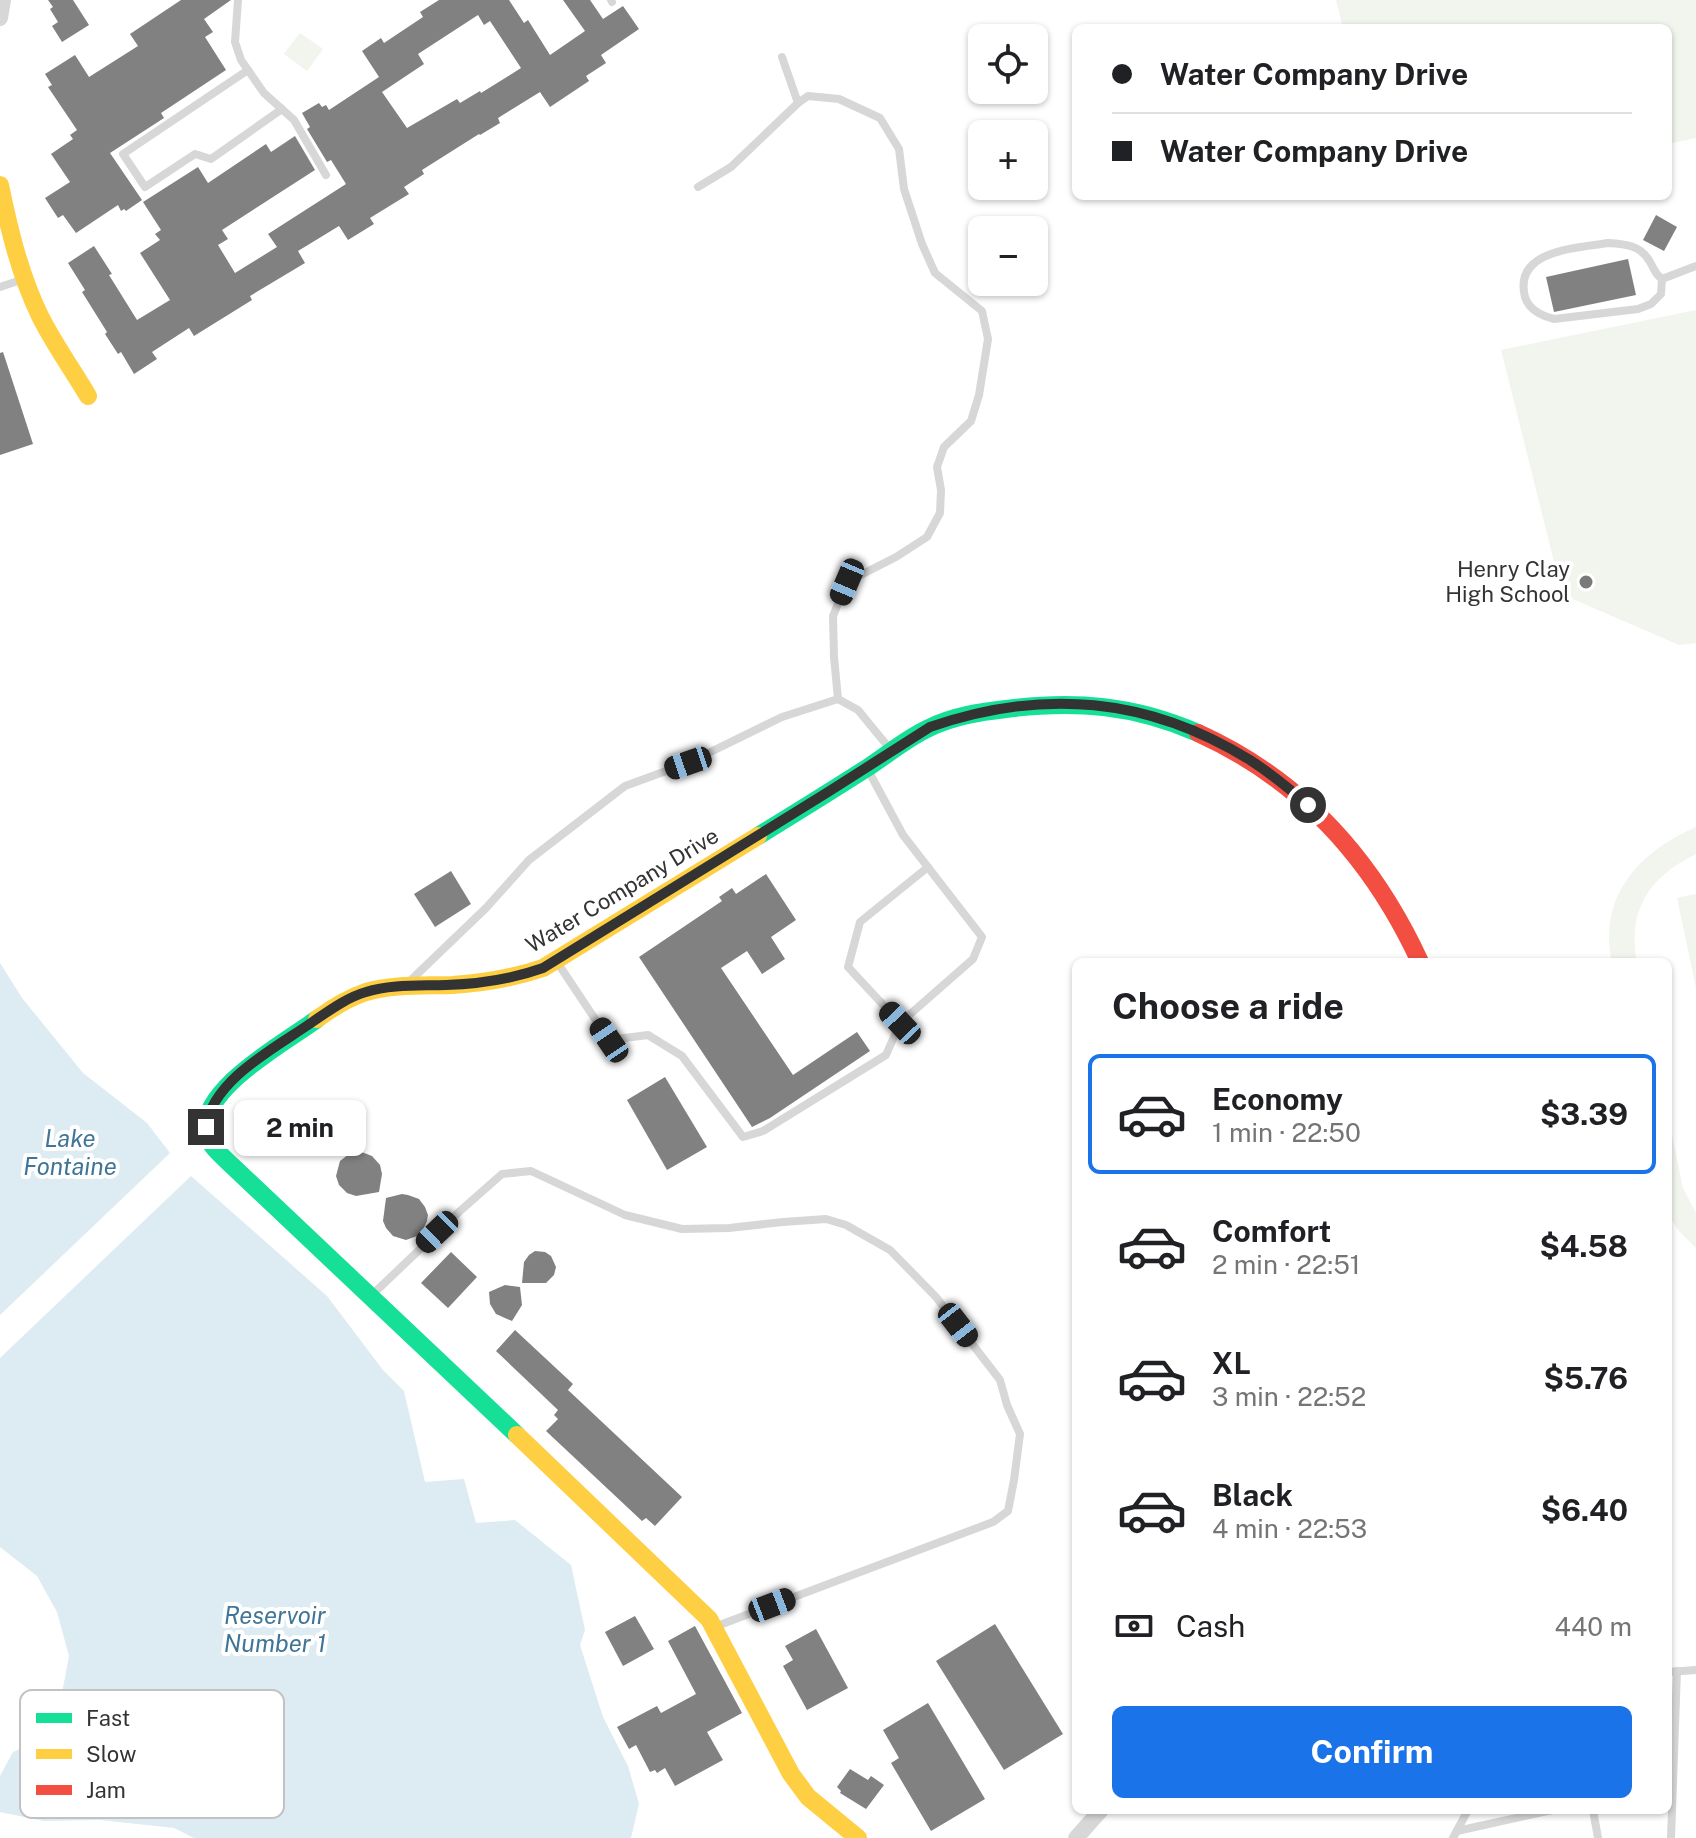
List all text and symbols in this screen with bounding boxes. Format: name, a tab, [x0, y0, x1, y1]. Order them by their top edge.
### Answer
map controls	[968, 24, 1048, 296]
button: locate	[968, 24, 1048, 104]
text: Water Company Drive	[1160, 56, 1468, 92]
button: +	[968, 120, 1048, 200]
text: Water Company Drive	[1160, 133, 1468, 169]
button: −	[968, 216, 1048, 296]
car	[827, 555, 867, 609]
place label: Henry Clay High School	[1445, 556, 1570, 607]
marker: Henry Clay High School	[1577, 573, 1595, 591]
car	[661, 744, 715, 782]
route start	[1290, 787, 1326, 823]
street label: Water Company Drive	[521, 822, 723, 958]
text: Choose a ride	[1112, 985, 1344, 1027]
car	[875, 997, 925, 1049]
car	[586, 1013, 632, 1067]
icon: car	[1116, 1078, 1188, 1150]
text: Economy	[1212, 1081, 1343, 1117]
text: $3.39	[1540, 1096, 1628, 1132]
callout: 2 min	[234, 1099, 366, 1155]
route end	[188, 1109, 224, 1145]
text: 2 min	[266, 1112, 334, 1143]
text: 1 min · 22:50	[1212, 1117, 1361, 1148]
water label: Lake Fontaine	[23, 1124, 117, 1180]
car	[411, 1207, 463, 1257]
icon: car	[1116, 1210, 1188, 1282]
text: Comfort	[1212, 1213, 1331, 1249]
text: $4.58	[1539, 1228, 1628, 1264]
text: 2 min · 22:51	[1212, 1249, 1360, 1280]
car	[934, 1299, 982, 1351]
icon: car	[1116, 1342, 1188, 1414]
text: XL	[1212, 1345, 1251, 1381]
text: $5.76	[1543, 1360, 1628, 1396]
text: 3 min · 22:52	[1212, 1381, 1366, 1412]
icon: car	[1116, 1474, 1188, 1546]
text: Black	[1212, 1477, 1293, 1513]
text: $6.40	[1541, 1492, 1628, 1528]
text: 4 min · 22:53	[1212, 1513, 1367, 1544]
car	[745, 1585, 799, 1625]
water label: Reservoir Number 1	[224, 1601, 327, 1657]
icon: cash	[1112, 1604, 1156, 1648]
text: Cash	[1176, 1608, 1245, 1644]
text: 440 m	[1555, 1611, 1632, 1642]
legend	[20, 1690, 284, 1818]
text: Fast	[86, 1705, 130, 1731]
button: Confirm	[1112, 1706, 1632, 1798]
text: Slow	[86, 1741, 136, 1767]
text: Jam	[86, 1777, 126, 1803]

